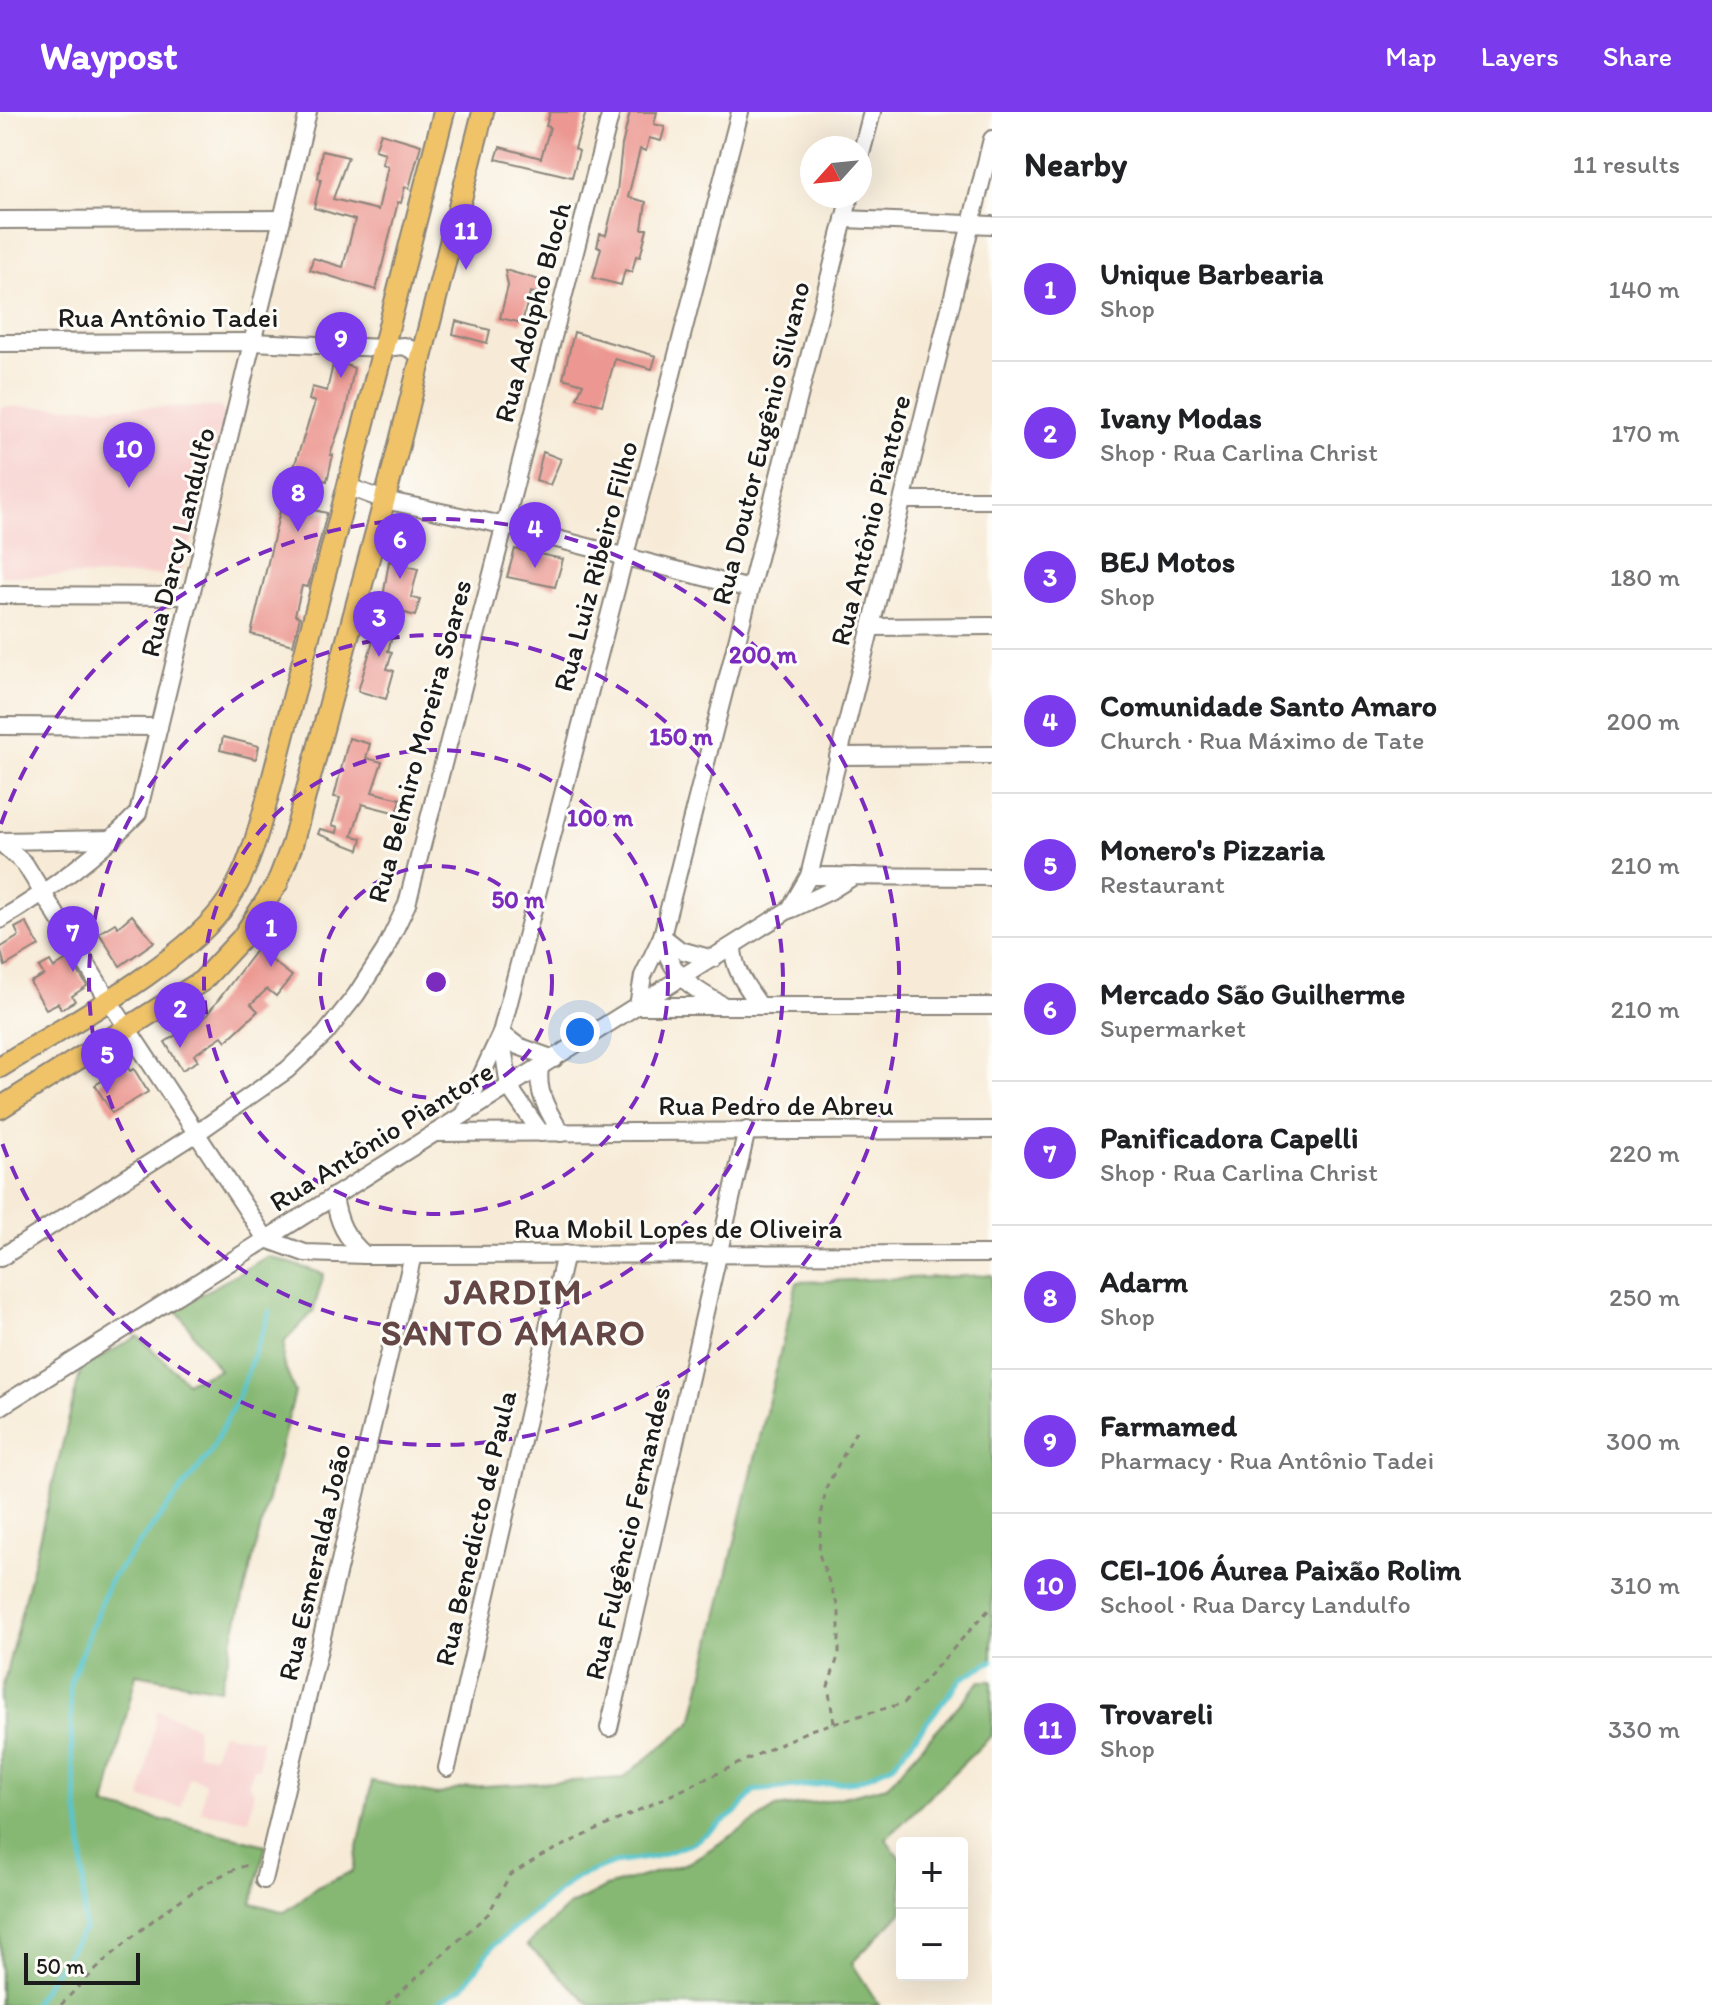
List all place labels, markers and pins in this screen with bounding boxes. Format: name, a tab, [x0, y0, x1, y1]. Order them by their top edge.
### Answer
pin: 11	[440, 204, 492, 270]
pin: 9	[315, 312, 367, 378]
pin: 10	[103, 422, 155, 488]
pin: 8	[272, 466, 324, 532]
pin: 4	[509, 502, 561, 568]
pin: 6	[374, 513, 426, 579]
pin: 3	[353, 591, 405, 657]
pin: 1	[245, 901, 297, 967]
pin: 7	[47, 906, 99, 972]
centre of rings	[422, 968, 450, 996]
pin: 2	[154, 982, 206, 1048]
pin: 5	[81, 1028, 133, 1094]

